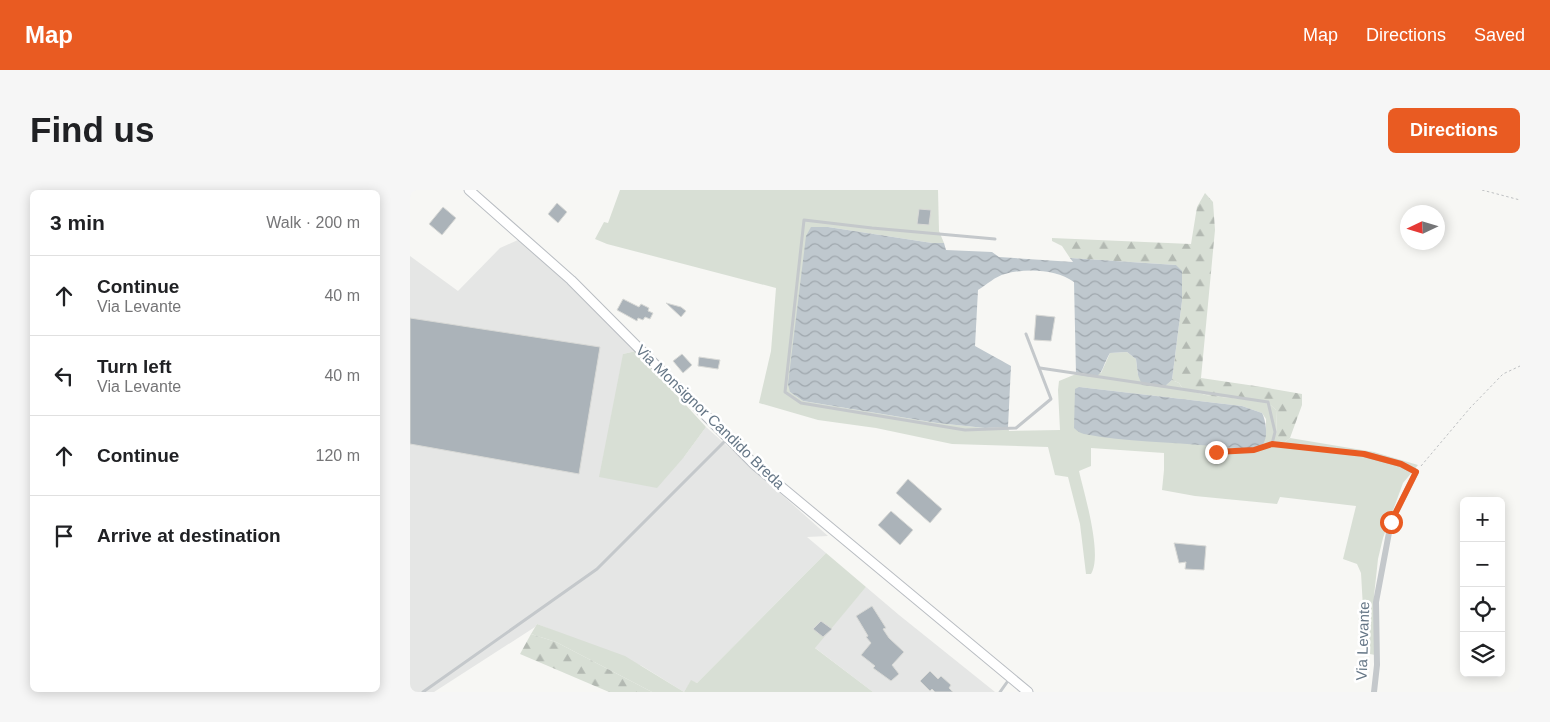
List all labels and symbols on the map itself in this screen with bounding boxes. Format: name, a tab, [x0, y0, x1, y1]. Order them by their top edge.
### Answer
north arrow	[1400, 205, 1445, 250]
street label: Via Monsignor Candido Breda	[633, 341, 789, 493]
route end	[1205, 441, 1228, 464]
route start	[1380, 511, 1403, 534]
street label: Via Levante	[1353, 601, 1372, 681]

